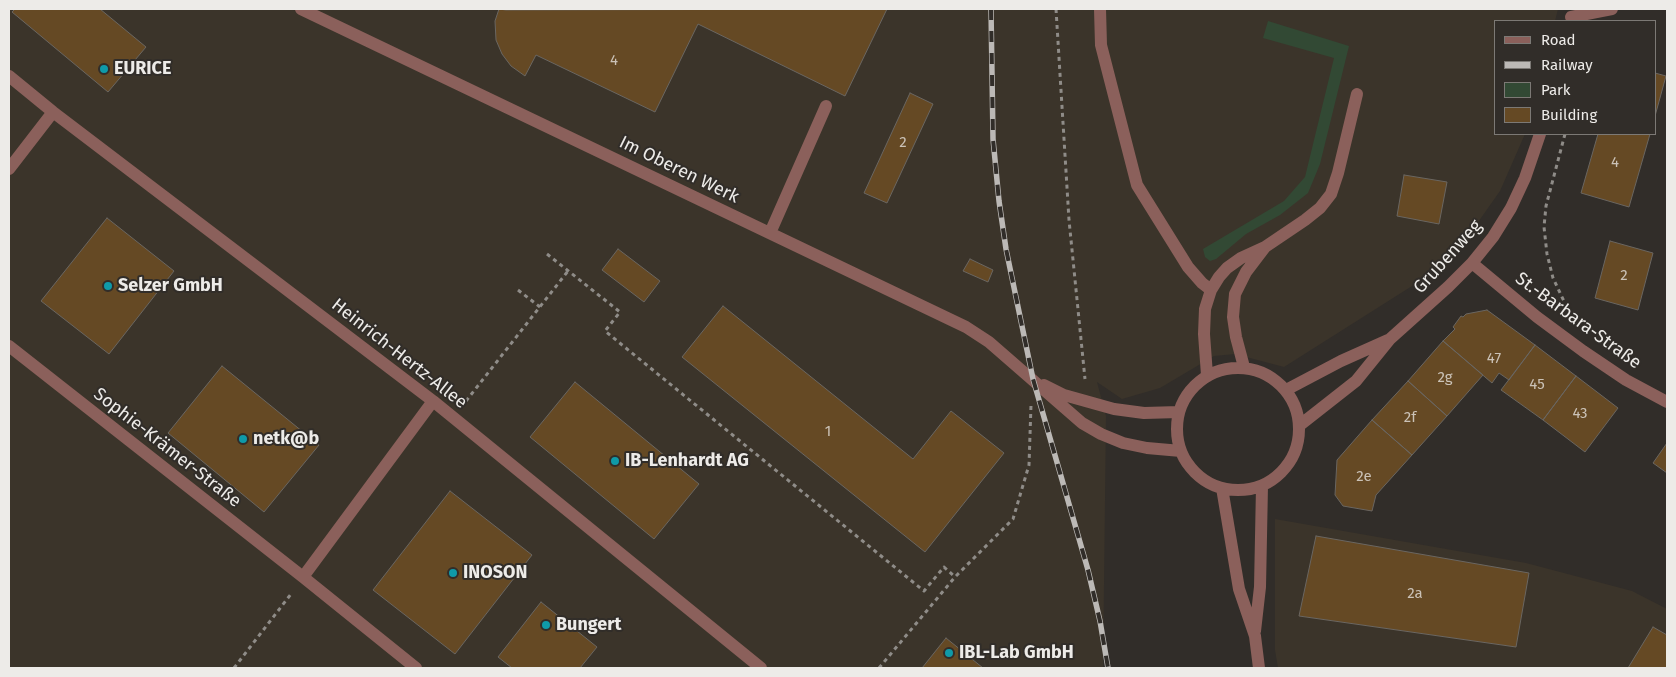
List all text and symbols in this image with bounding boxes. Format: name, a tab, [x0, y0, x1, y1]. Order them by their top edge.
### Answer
legend	[1494, 20, 1656, 135]
text: Road	[1541, 31, 1576, 49]
house number: 4	[610, 52, 618, 70]
text: Railway	[1541, 56, 1593, 74]
place label: EURICE	[114, 58, 171, 80]
marker: EURICE	[98, 63, 110, 75]
text: Park	[1541, 81, 1571, 99]
text: Building	[1541, 106, 1597, 124]
street label: Im Oberen Werk	[616, 132, 742, 208]
house number: 2	[899, 134, 907, 152]
house number: 4	[1611, 154, 1619, 172]
street label: Grubenweg	[1409, 216, 1487, 298]
house number: 2	[1620, 267, 1628, 285]
street label: St.-Barbara-Straße	[1511, 268, 1645, 374]
place label: Selzer GmbH	[118, 275, 223, 297]
marker: Selzer GmbH	[102, 280, 114, 292]
street label: Heinrich-Hertz-Allee	[327, 294, 471, 414]
house number: 47	[1487, 350, 1501, 368]
house number: 2g	[1438, 369, 1452, 387]
house number: 45	[1529, 376, 1545, 394]
street label: Sophie-Krämer-Straße	[89, 384, 245, 512]
house number: 43	[1572, 405, 1588, 423]
house number: 2f	[1404, 409, 1416, 427]
house number: 1	[825, 423, 831, 441]
place label: netk@b	[253, 428, 319, 450]
marker: netk@b	[237, 433, 249, 445]
place label: IB-Lenhardt AG	[625, 450, 749, 472]
marker: IB-Lenhardt AG	[609, 455, 621, 467]
house number: 2e	[1356, 468, 1372, 486]
place label: INOSON	[463, 562, 527, 584]
marker: INOSON	[447, 567, 459, 579]
house number: 2a	[1407, 585, 1423, 603]
place label: Bungert	[556, 614, 621, 636]
marker: Bungert	[540, 619, 552, 631]
place label: IBL-Lab GmbH	[959, 642, 1074, 664]
marker: IBL-Lab GmbH	[943, 647, 955, 659]

